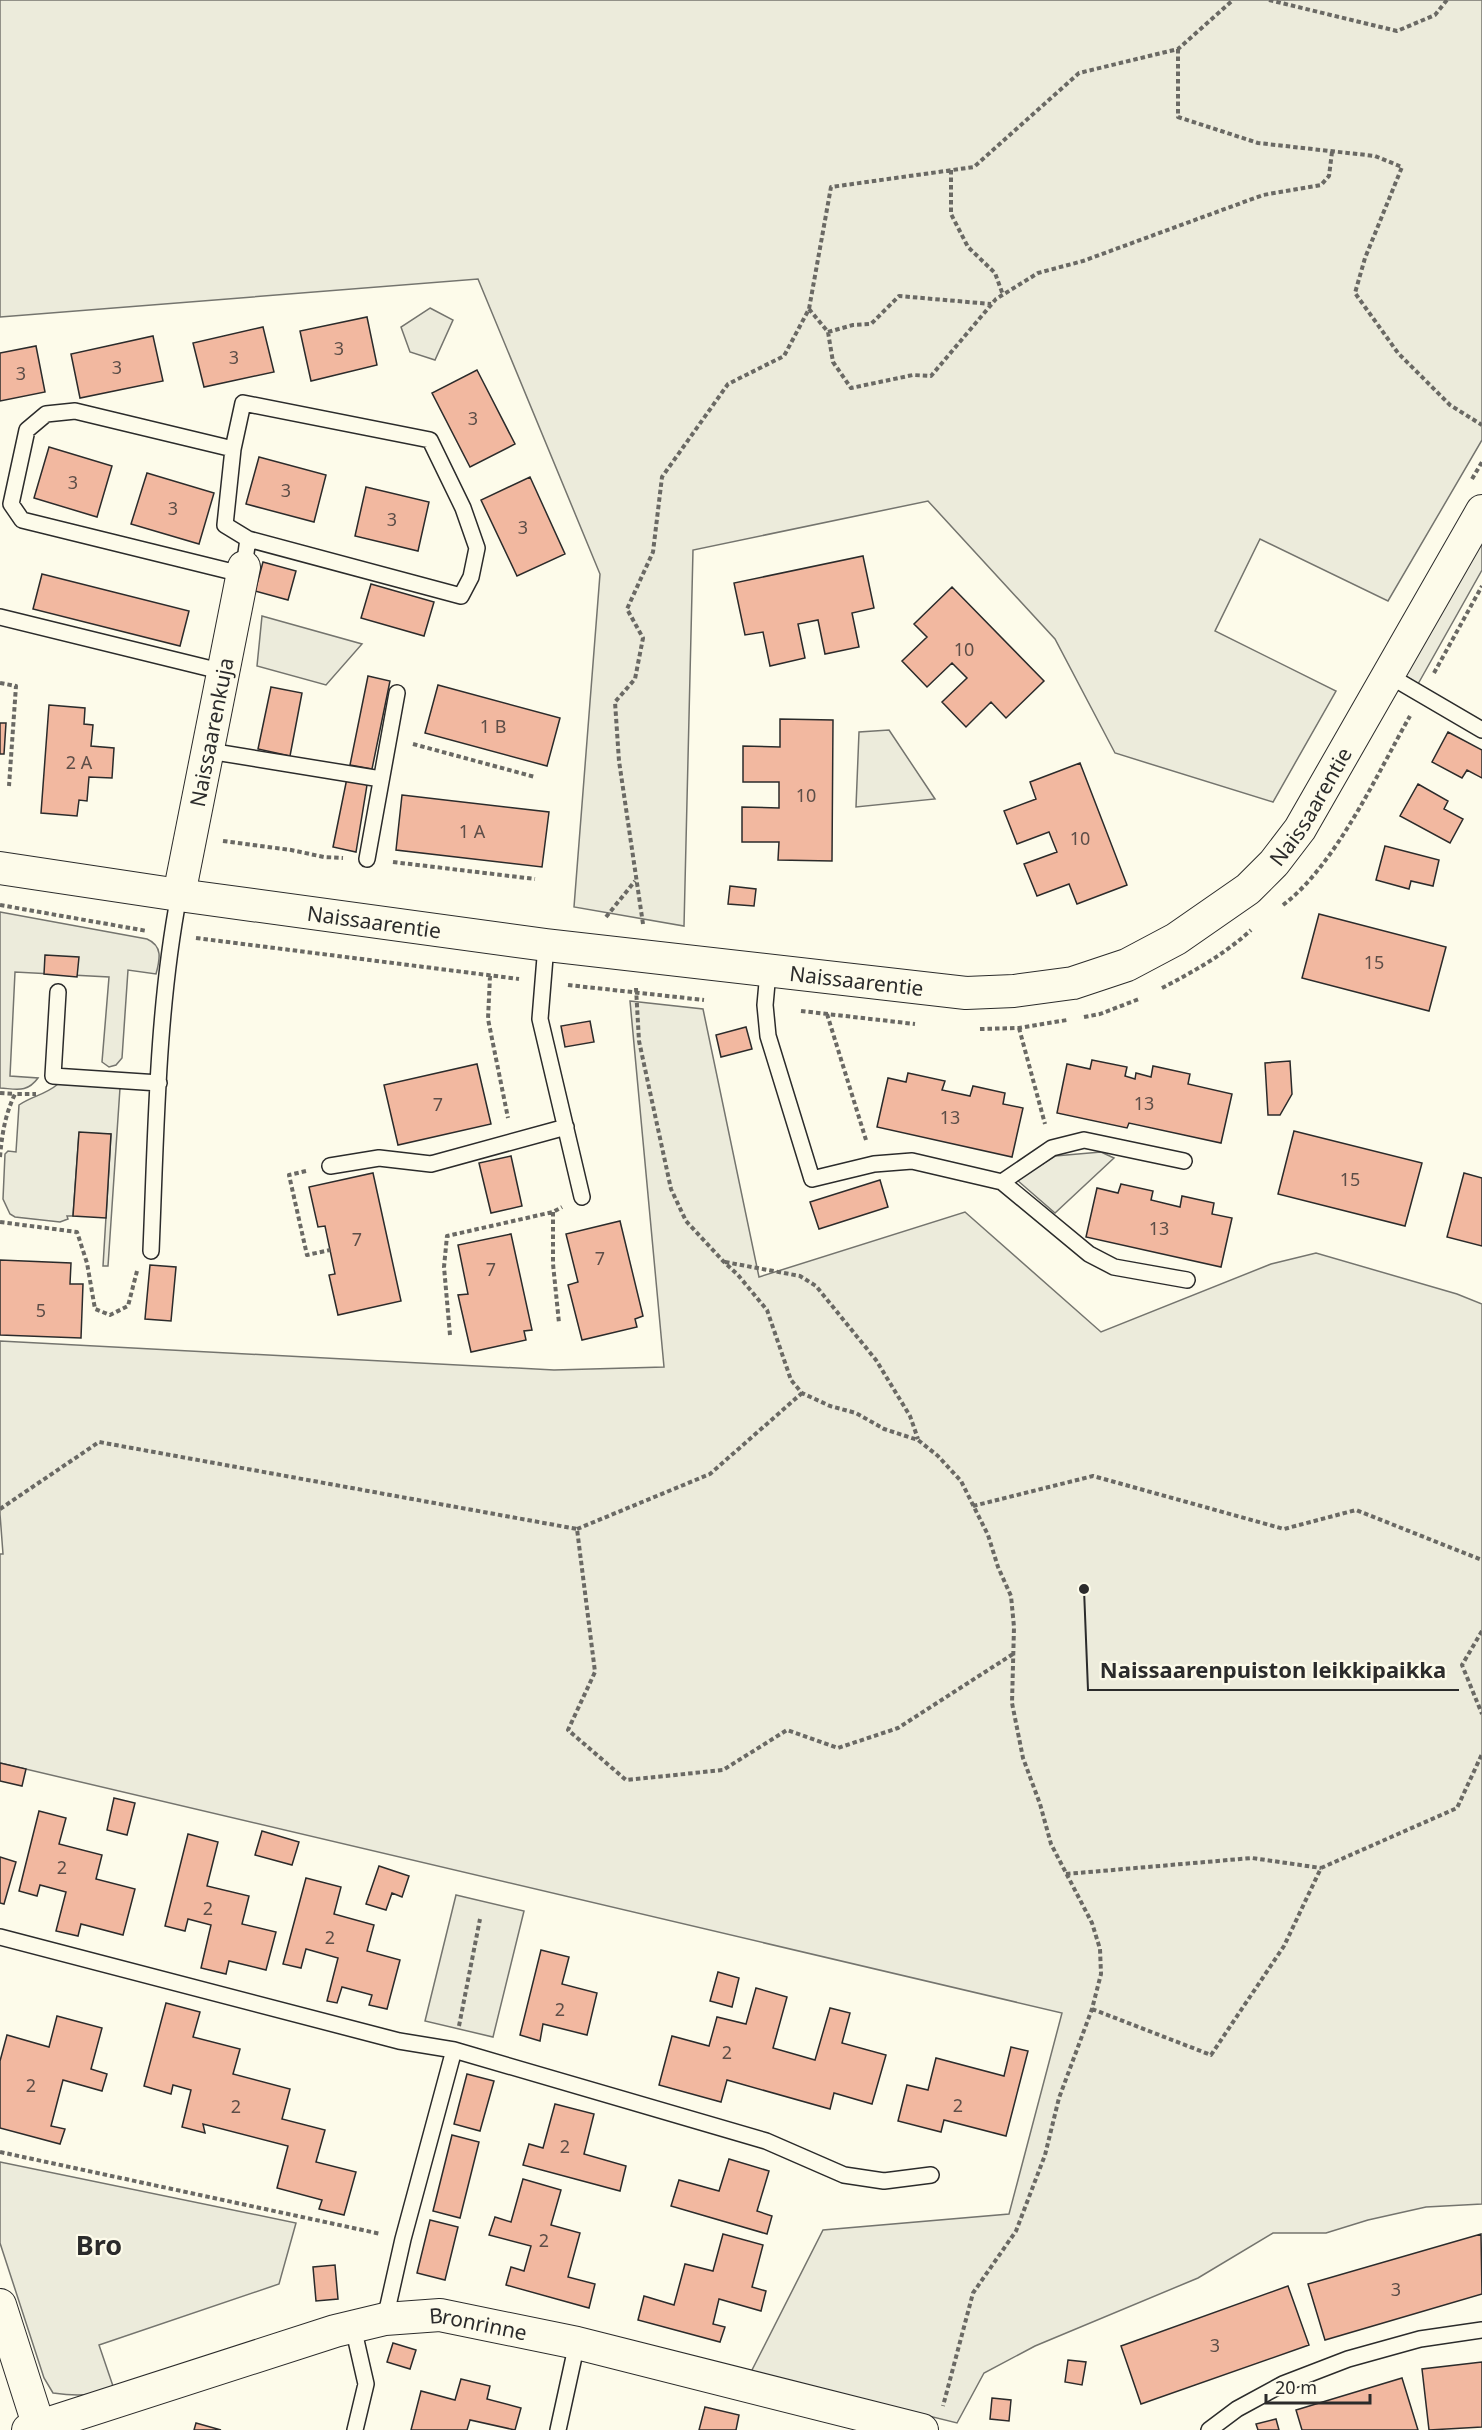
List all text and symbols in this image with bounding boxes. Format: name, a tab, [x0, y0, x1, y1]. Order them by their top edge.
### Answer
house number: 3	[334, 336, 344, 360]
house number: 3	[229, 345, 239, 369]
house number: 3	[112, 355, 122, 379]
house number: 3	[16, 361, 26, 385]
house number: 3	[468, 406, 478, 430]
house number: 3	[68, 470, 78, 494]
house number: 3	[281, 478, 291, 502]
house number: 3	[168, 496, 178, 520]
house number: 3	[387, 507, 397, 531]
house number: 3	[518, 515, 528, 539]
house number: 10	[954, 637, 974, 661]
street label: Naissaarenkuja	[183, 655, 240, 809]
house number: 1 B	[480, 714, 506, 738]
street label: Naissaarentie	[1263, 742, 1358, 871]
house number: 2 A	[66, 750, 93, 774]
house number: 10	[796, 783, 816, 807]
house number: 1 A	[459, 819, 486, 843]
house number: 10	[1070, 826, 1090, 850]
street label: Naissaarentie	[305, 899, 443, 945]
house number: 15	[1364, 950, 1384, 974]
street label: Naissaarentie	[788, 959, 925, 1002]
house number: 13	[1134, 1091, 1154, 1115]
house number: 7	[433, 1092, 443, 1116]
house number: 13	[940, 1105, 960, 1129]
house number: 15	[1340, 1167, 1360, 1191]
house number: 13	[1149, 1216, 1169, 1240]
house number: 7	[352, 1227, 362, 1251]
house number: 7	[595, 1246, 605, 1270]
house number: 7	[486, 1257, 496, 1281]
house number: 5	[36, 1298, 46, 1322]
callout: Naissaarenpuiston leikkipaikka	[1088, 1650, 1459, 1690]
text: Naissaarenpuiston leikkipaikka	[1100, 1654, 1446, 1684]
house number: 2	[57, 1855, 67, 1879]
house number: 2	[203, 1896, 213, 1920]
house number: 2	[325, 1925, 335, 1949]
house number: 2	[555, 1997, 565, 2021]
house number: 2	[722, 2040, 732, 2064]
house number: 2	[26, 2073, 36, 2097]
house number: 2	[953, 2093, 963, 2117]
house number: 2	[231, 2094, 241, 2118]
house number: 2	[560, 2134, 570, 2158]
district label: Bro	[76, 2226, 122, 2263]
house number: 2	[539, 2228, 549, 2252]
house number: 3	[1391, 2277, 1401, 2301]
street label: Bronrinne	[428, 2301, 530, 2346]
house number: 3	[1210, 2333, 1220, 2357]
scale bar	[1266, 2367, 1370, 2405]
text: 20 m	[1275, 2375, 1317, 2399]

